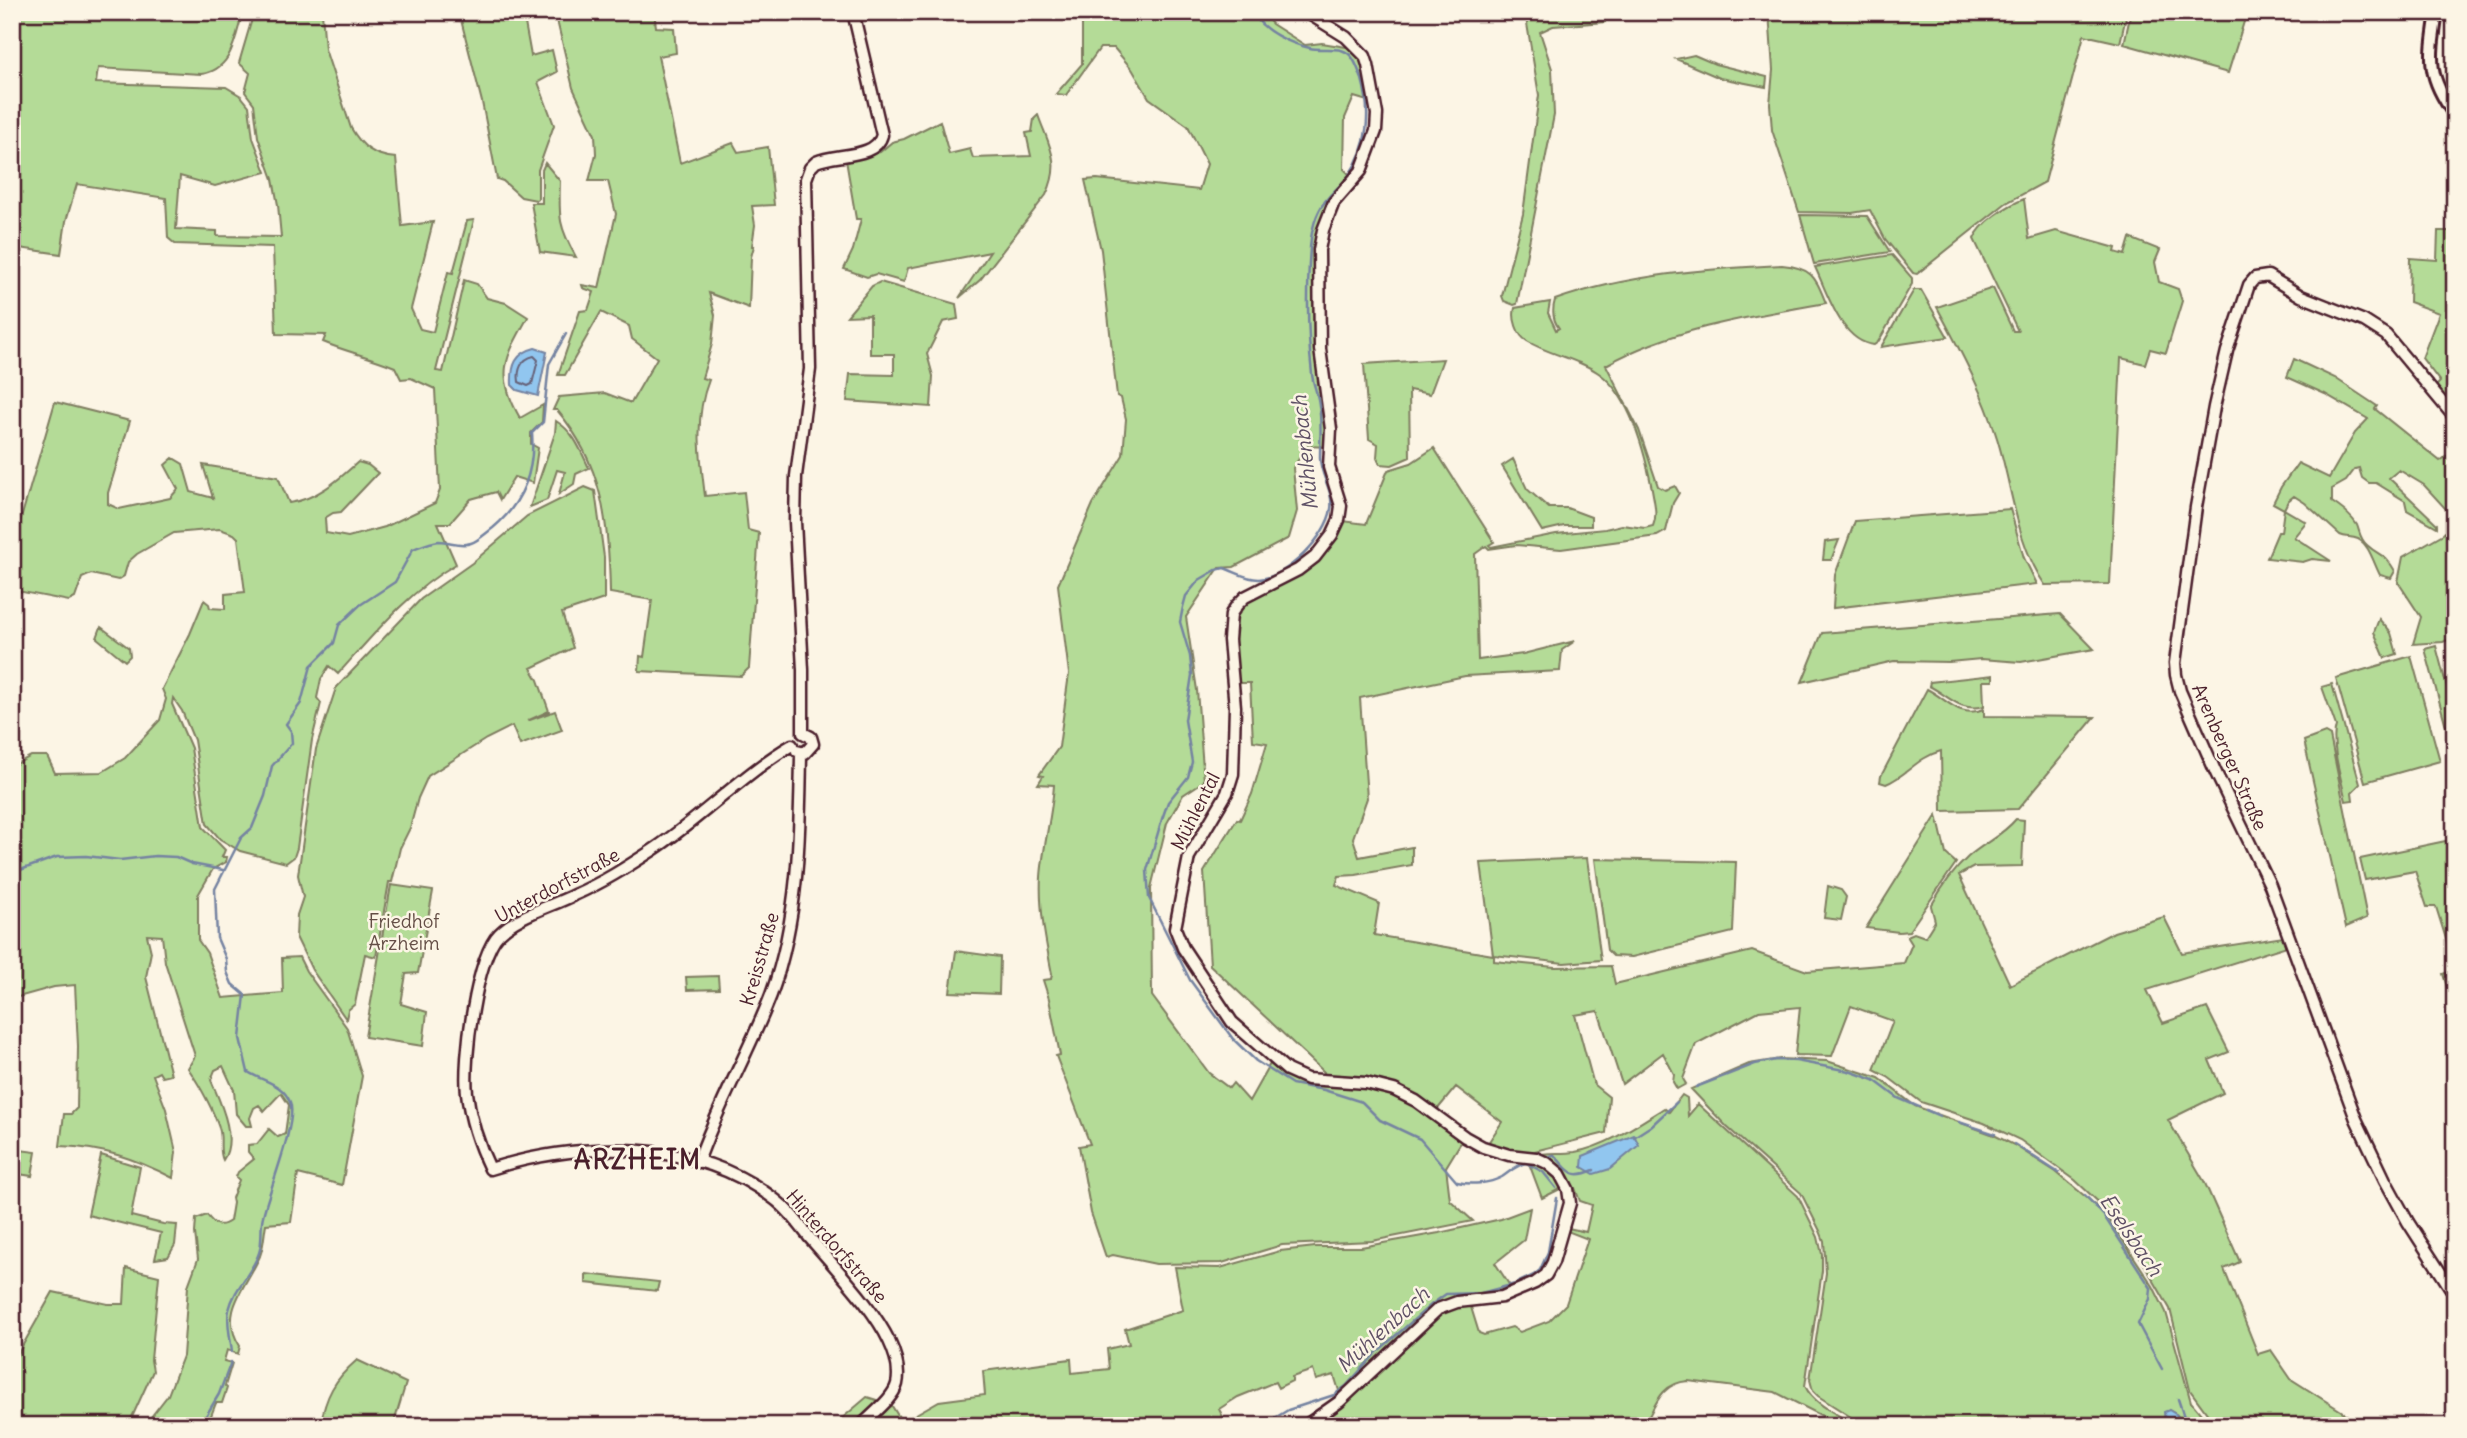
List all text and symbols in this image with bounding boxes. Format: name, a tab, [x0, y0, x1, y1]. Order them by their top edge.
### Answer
water label: Mühlenbach	[1285, 393, 1324, 512]
street label: Arenberger Straße	[2187, 680, 2273, 834]
street label: Mühlental	[1165, 768, 1225, 854]
street label: Unterdorfstraße	[491, 842, 623, 928]
park label: Friedhof Arzheim	[368, 909, 440, 955]
street label: Kreisstraße	[734, 910, 784, 1008]
district label: ARZHEIM	[574, 1143, 702, 1176]
street label: Hinterdorfstraße	[781, 1184, 893, 1308]
water label: Eselsbach	[2094, 1188, 2169, 1282]
water label: Mühlenbach	[1331, 1280, 1435, 1378]

